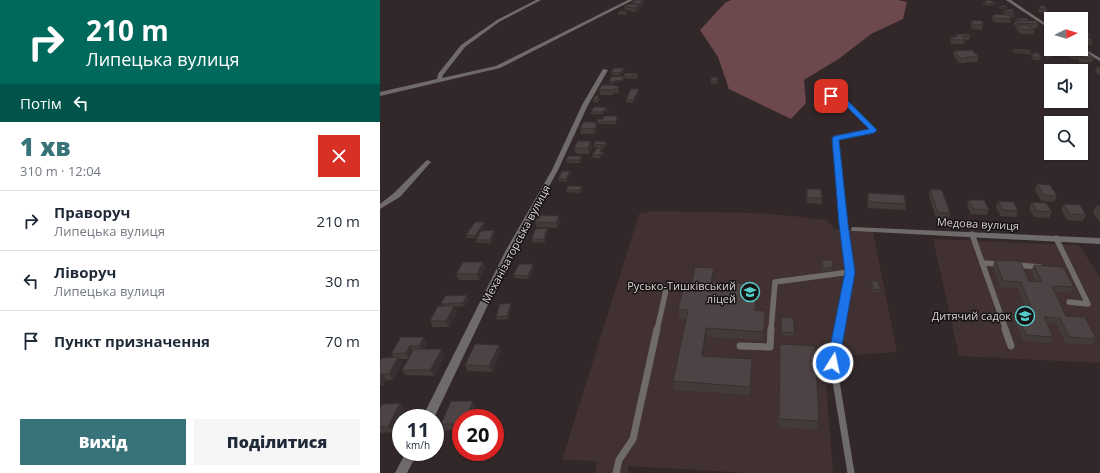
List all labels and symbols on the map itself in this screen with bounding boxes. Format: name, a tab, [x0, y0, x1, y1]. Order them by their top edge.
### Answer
north arrow	[1044, 12, 1088, 56]
pin	[814, 79, 848, 113]
street label: Механізаторська вулиця	[478, 182, 553, 306]
street label: Медова вулиця	[936, 214, 1020, 233]
place label: Русько-Тишківський ліцей	[627, 278, 736, 306]
school or university icon: Русько-Тишківський ліцей	[739, 281, 761, 303]
school or university icon: Дитячий садок	[1014, 305, 1036, 327]
place label: Дитячий садок	[932, 308, 1011, 323]
position arrow	[812, 342, 854, 384]
speed limit sign: 20	[452, 409, 504, 461]

